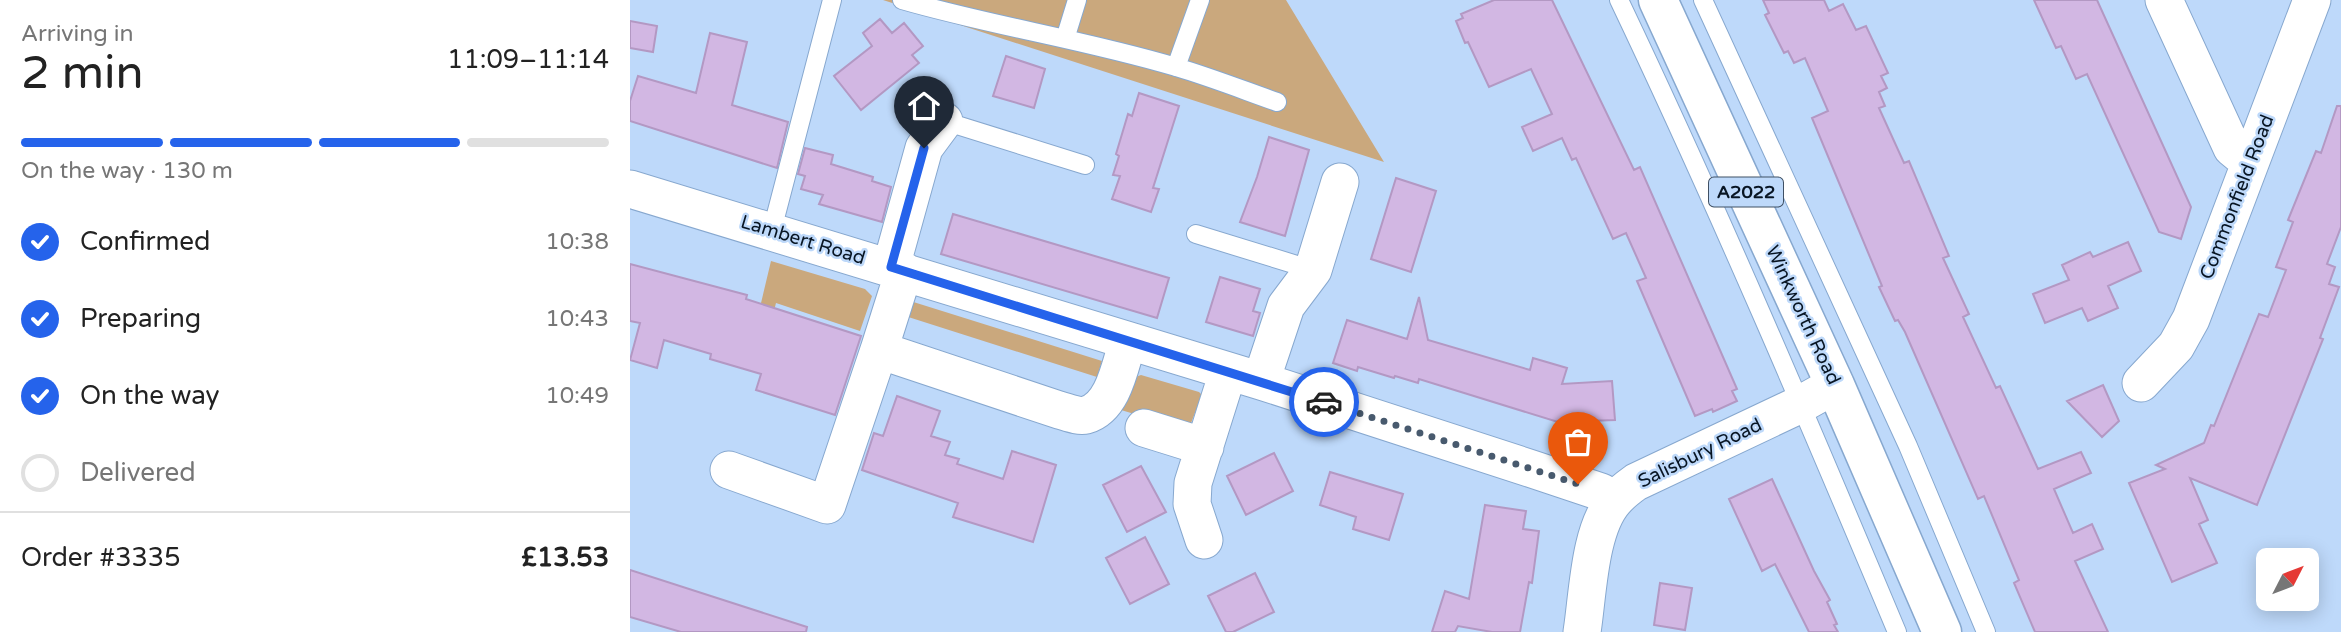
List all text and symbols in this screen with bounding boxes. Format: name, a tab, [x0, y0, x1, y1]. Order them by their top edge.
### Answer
text: Arriving in	[21, 20, 134, 48]
text: 11:09–11:14	[447, 44, 609, 75]
text: 2 min	[21, 46, 144, 101]
pin	[894, 76, 954, 148]
icon: home	[905, 87, 943, 125]
street label: Commonfield Road	[2195, 112, 2279, 282]
text: On the way · 130 m	[21, 157, 233, 185]
road number: A2022	[1709, 177, 1783, 206]
street label: Lambert Road	[738, 211, 868, 269]
icon: check	[21, 223, 59, 261]
text: Confirmed	[80, 226, 210, 257]
text: 10:38	[545, 228, 609, 256]
street label: Winkworth Road	[1761, 242, 1845, 388]
icon: check	[21, 300, 59, 338]
text: Preparing	[80, 303, 201, 334]
text: 10:43	[545, 305, 609, 333]
courier	[1289, 367, 1359, 437]
icon: check	[21, 377, 59, 415]
text: On the way	[80, 380, 220, 411]
text: 10:49	[545, 382, 609, 410]
icon: car	[1305, 383, 1343, 421]
pin	[1548, 412, 1608, 484]
street label: Salisbury Road	[1635, 414, 1765, 492]
icon: bag	[1559, 423, 1597, 461]
text: Delivered	[80, 457, 196, 488]
text: Order #3335	[21, 542, 181, 573]
text: £13.53	[521, 542, 609, 573]
north arrow	[2256, 548, 2319, 611]
map controls	[2256, 548, 2319, 611]

